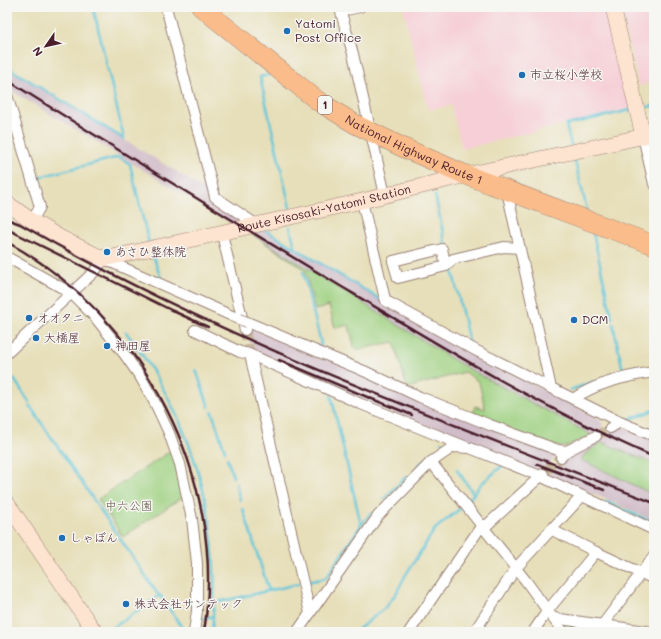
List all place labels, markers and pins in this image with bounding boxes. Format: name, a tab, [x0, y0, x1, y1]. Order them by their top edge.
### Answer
place label: Yatomi Post Office	[295, 15, 361, 45]
marker: Yatomi Post Office	[282, 26, 292, 36]
place label: 市立桜小学校	[530, 66, 602, 82]
marker: 市立桜小学校	[517, 70, 527, 80]
place label: あさひ整体院	[115, 243, 186, 259]
marker: あさひ整体院	[102, 247, 112, 257]
place label: オオタニ	[37, 309, 84, 325]
place label: DCM	[582, 311, 608, 327]
marker: オオタニ	[24, 313, 34, 323]
marker: DCM	[569, 315, 579, 325]
place label: 大橋屋	[44, 329, 80, 345]
marker: 大橋屋	[31, 333, 41, 343]
place label: 神田屋	[115, 337, 151, 353]
marker: 神田屋	[102, 341, 112, 351]
place label: しゃぼん	[70, 529, 118, 545]
marker: しゃぼん	[57, 533, 67, 543]
place label: 株式会社サンテック	[134, 595, 243, 611]
marker: 株式会社サンテック	[121, 599, 131, 609]

